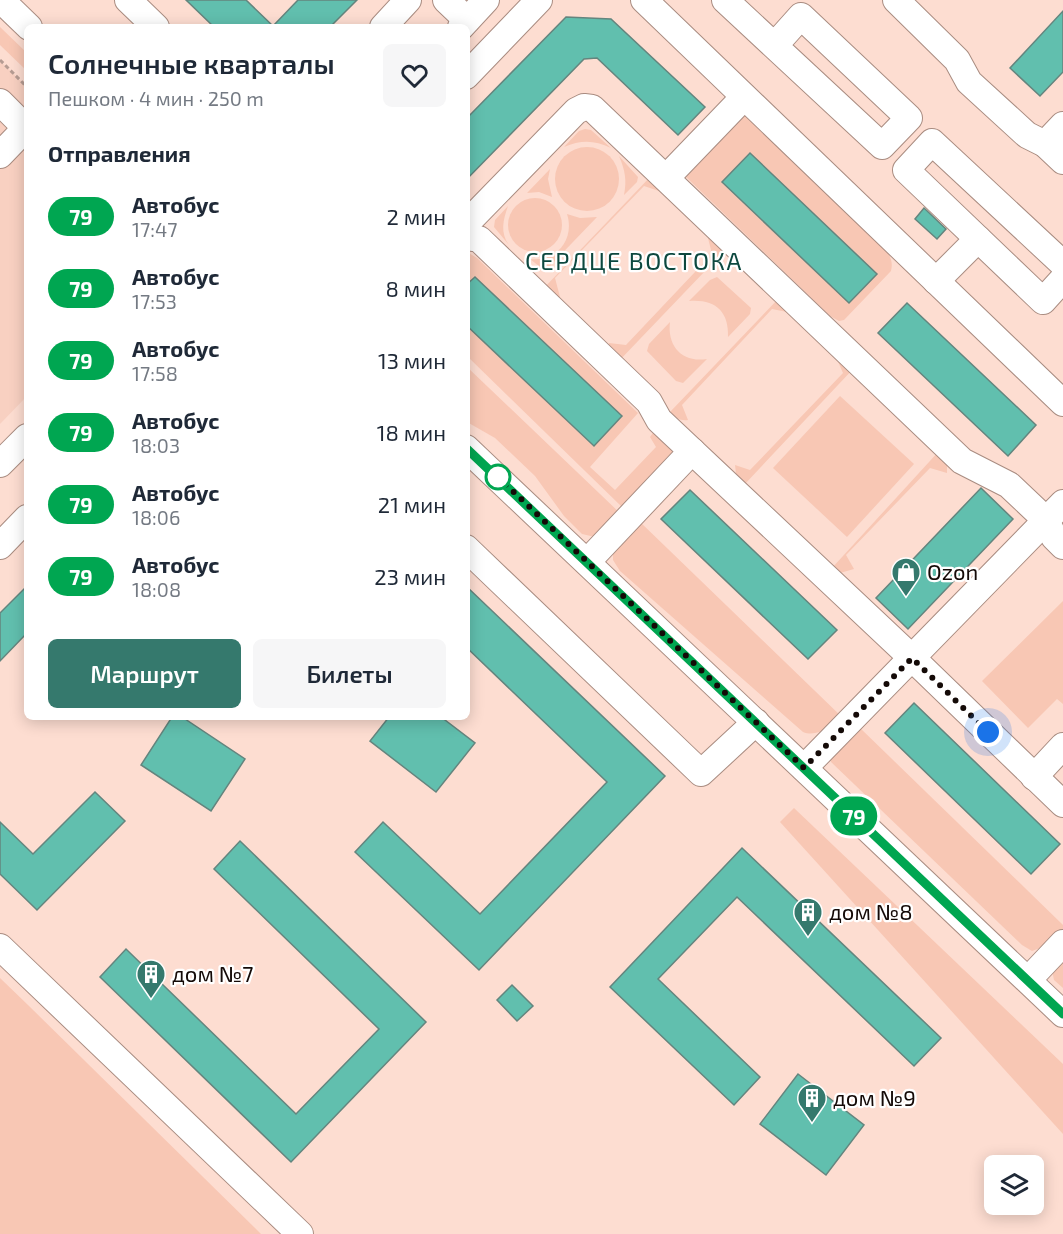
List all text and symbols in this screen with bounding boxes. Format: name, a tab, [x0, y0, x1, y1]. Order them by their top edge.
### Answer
button: heart	[383, 44, 446, 107]
text: Солнечные кварталы	[48, 46, 335, 80]
text: Пешком · 4 мин · 250 m	[48, 86, 264, 110]
text: Отправления	[48, 140, 191, 166]
text: Автобус	[132, 191, 220, 217]
text: 2 мин	[387, 203, 446, 229]
text: 79	[69, 204, 93, 229]
text: 17:47	[132, 217, 177, 241]
district label: СЕРДЦЕ ВОСТОКА	[525, 246, 743, 275]
text: Автобус	[132, 263, 220, 289]
text: 8 мин	[386, 275, 446, 301]
text: 79	[69, 276, 93, 301]
text: 17:53	[132, 289, 177, 313]
text: Автобус	[132, 335, 220, 361]
text: 13 мин	[378, 347, 446, 373]
text: 79	[69, 348, 93, 373]
text: 17:58	[132, 361, 178, 385]
text: Автобус	[132, 407, 220, 433]
text: 18 мин	[377, 419, 446, 445]
text: 79	[69, 420, 93, 445]
text: 18:03	[132, 433, 180, 457]
unlabelled marker	[485, 464, 511, 490]
text: Автобус	[132, 479, 220, 505]
text: 21 мин	[378, 491, 446, 517]
text: 79	[69, 492, 93, 517]
text: 18:06	[132, 505, 180, 529]
text: Автобус	[132, 551, 220, 577]
shop icon: Ozon	[890, 556, 922, 598]
place label: Ozon	[927, 558, 978, 584]
text: 23 мин	[374, 563, 446, 589]
text: 79	[69, 564, 93, 589]
text: 18:08	[132, 577, 181, 601]
button: Маршрут	[48, 639, 241, 708]
button: Билеты	[253, 639, 446, 708]
your location	[973, 717, 1003, 747]
line badge: 79	[827, 796, 881, 836]
text: 79	[842, 804, 866, 829]
building icon: дом №8	[792, 896, 824, 938]
place label: дом №8	[829, 898, 913, 924]
building icon: дом №7	[135, 958, 167, 1000]
place label: дом №7	[172, 960, 254, 986]
building icon: дом №9	[796, 1082, 828, 1124]
place label: дом №9	[833, 1084, 916, 1110]
map controls	[984, 1155, 1044, 1215]
button: layers	[984, 1155, 1044, 1215]

